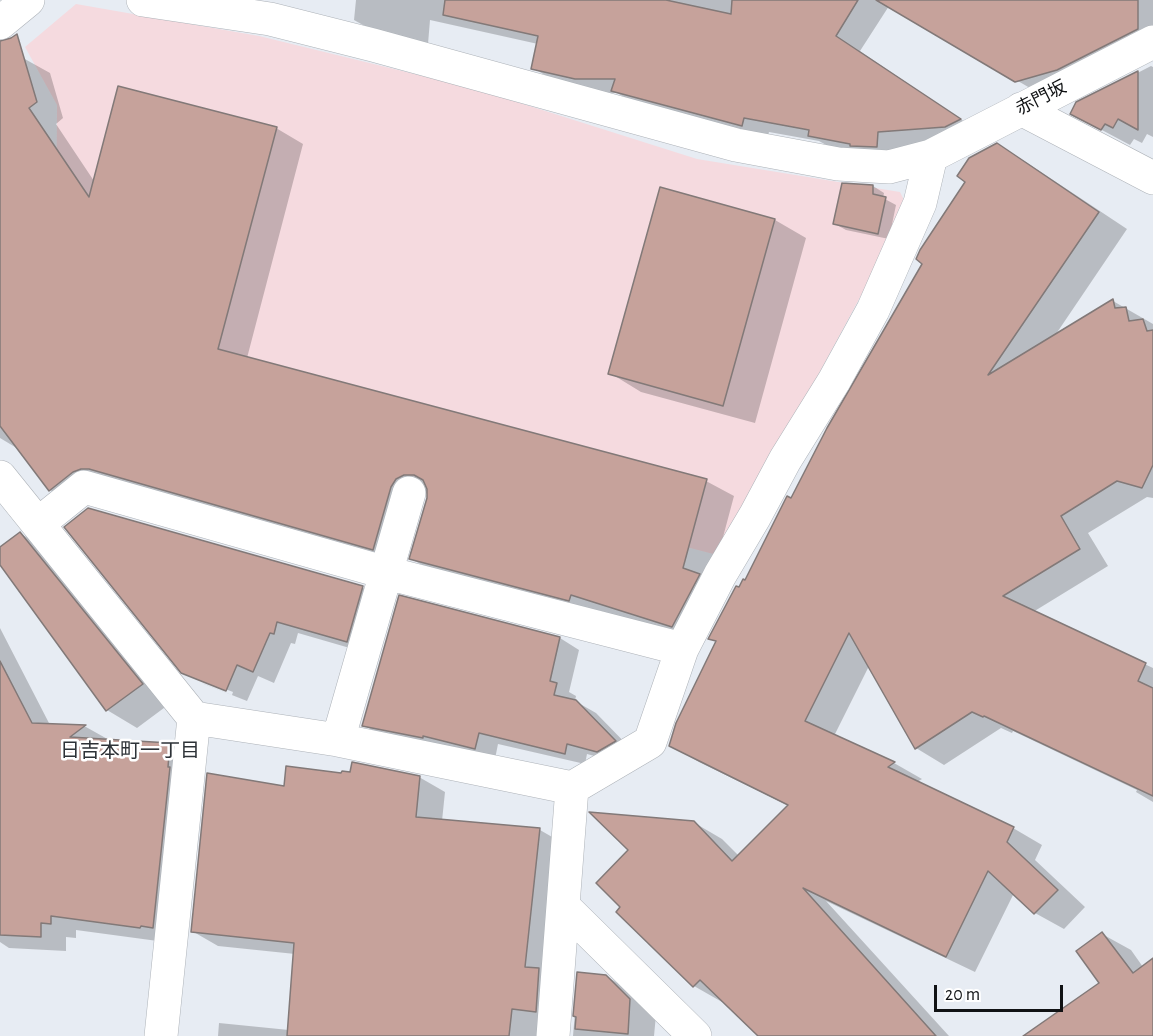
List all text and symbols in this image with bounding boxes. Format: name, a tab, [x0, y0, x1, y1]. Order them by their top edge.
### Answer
street label: 赤門坂	[1012, 76, 1070, 120]
district label: 日吉本町一丁目	[60, 739, 200, 763]
scale bar	[937, 973, 1066, 1011]
text: 20 m	[945, 986, 980, 1004]

